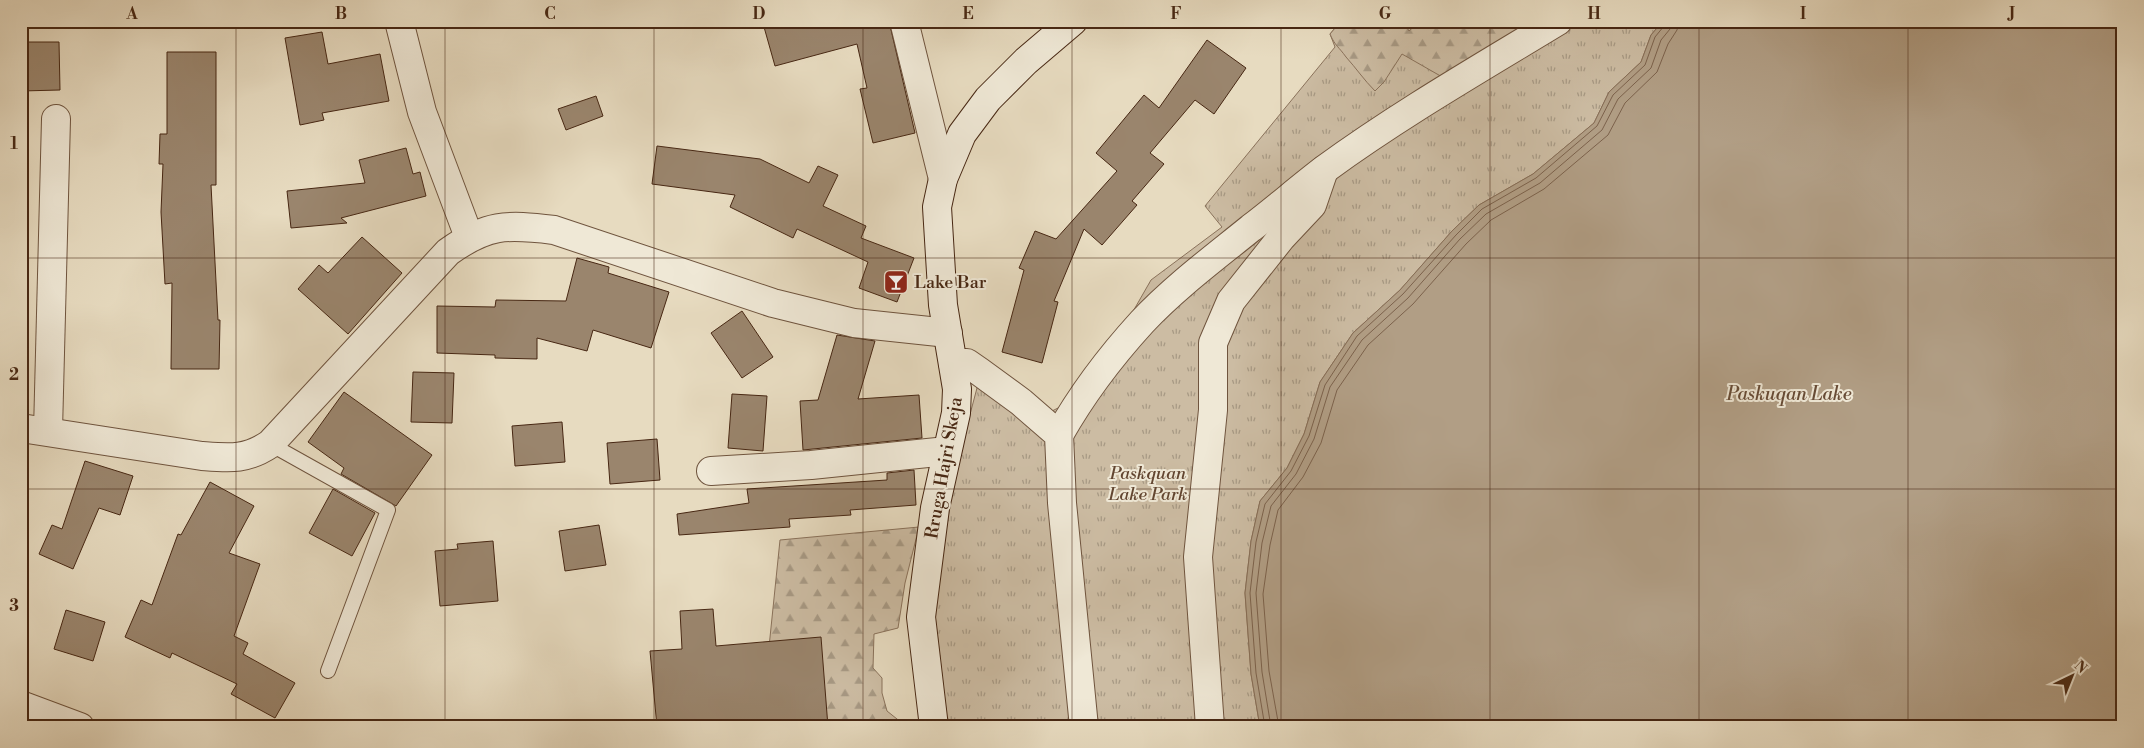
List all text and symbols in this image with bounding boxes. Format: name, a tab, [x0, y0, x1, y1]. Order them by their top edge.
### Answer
text: A	[125, 4, 138, 24]
text: B	[335, 4, 347, 24]
text: C	[544, 4, 556, 24]
text: D	[753, 4, 766, 24]
text: E	[962, 4, 974, 24]
text: F	[1170, 4, 1182, 24]
text: G	[1379, 4, 1392, 24]
text: H	[1587, 4, 1601, 24]
text: I	[1800, 4, 1806, 24]
text: J	[2007, 4, 2015, 24]
text: 1	[10, 134, 18, 154]
bar icon: Lake Bar	[883, 269, 909, 295]
place label: Lake Bar	[914, 271, 987, 294]
text: 2	[9, 365, 19, 385]
water label: Paskuqan Lake	[1725, 382, 1852, 406]
street label: Rruga Hajri Skeja	[920, 394, 968, 541]
park label: Paskquan Lake Park	[1107, 462, 1188, 506]
text: 3	[9, 596, 19, 616]
north arrow	[2046, 650, 2096, 700]
text: N	[2070, 657, 2090, 678]

